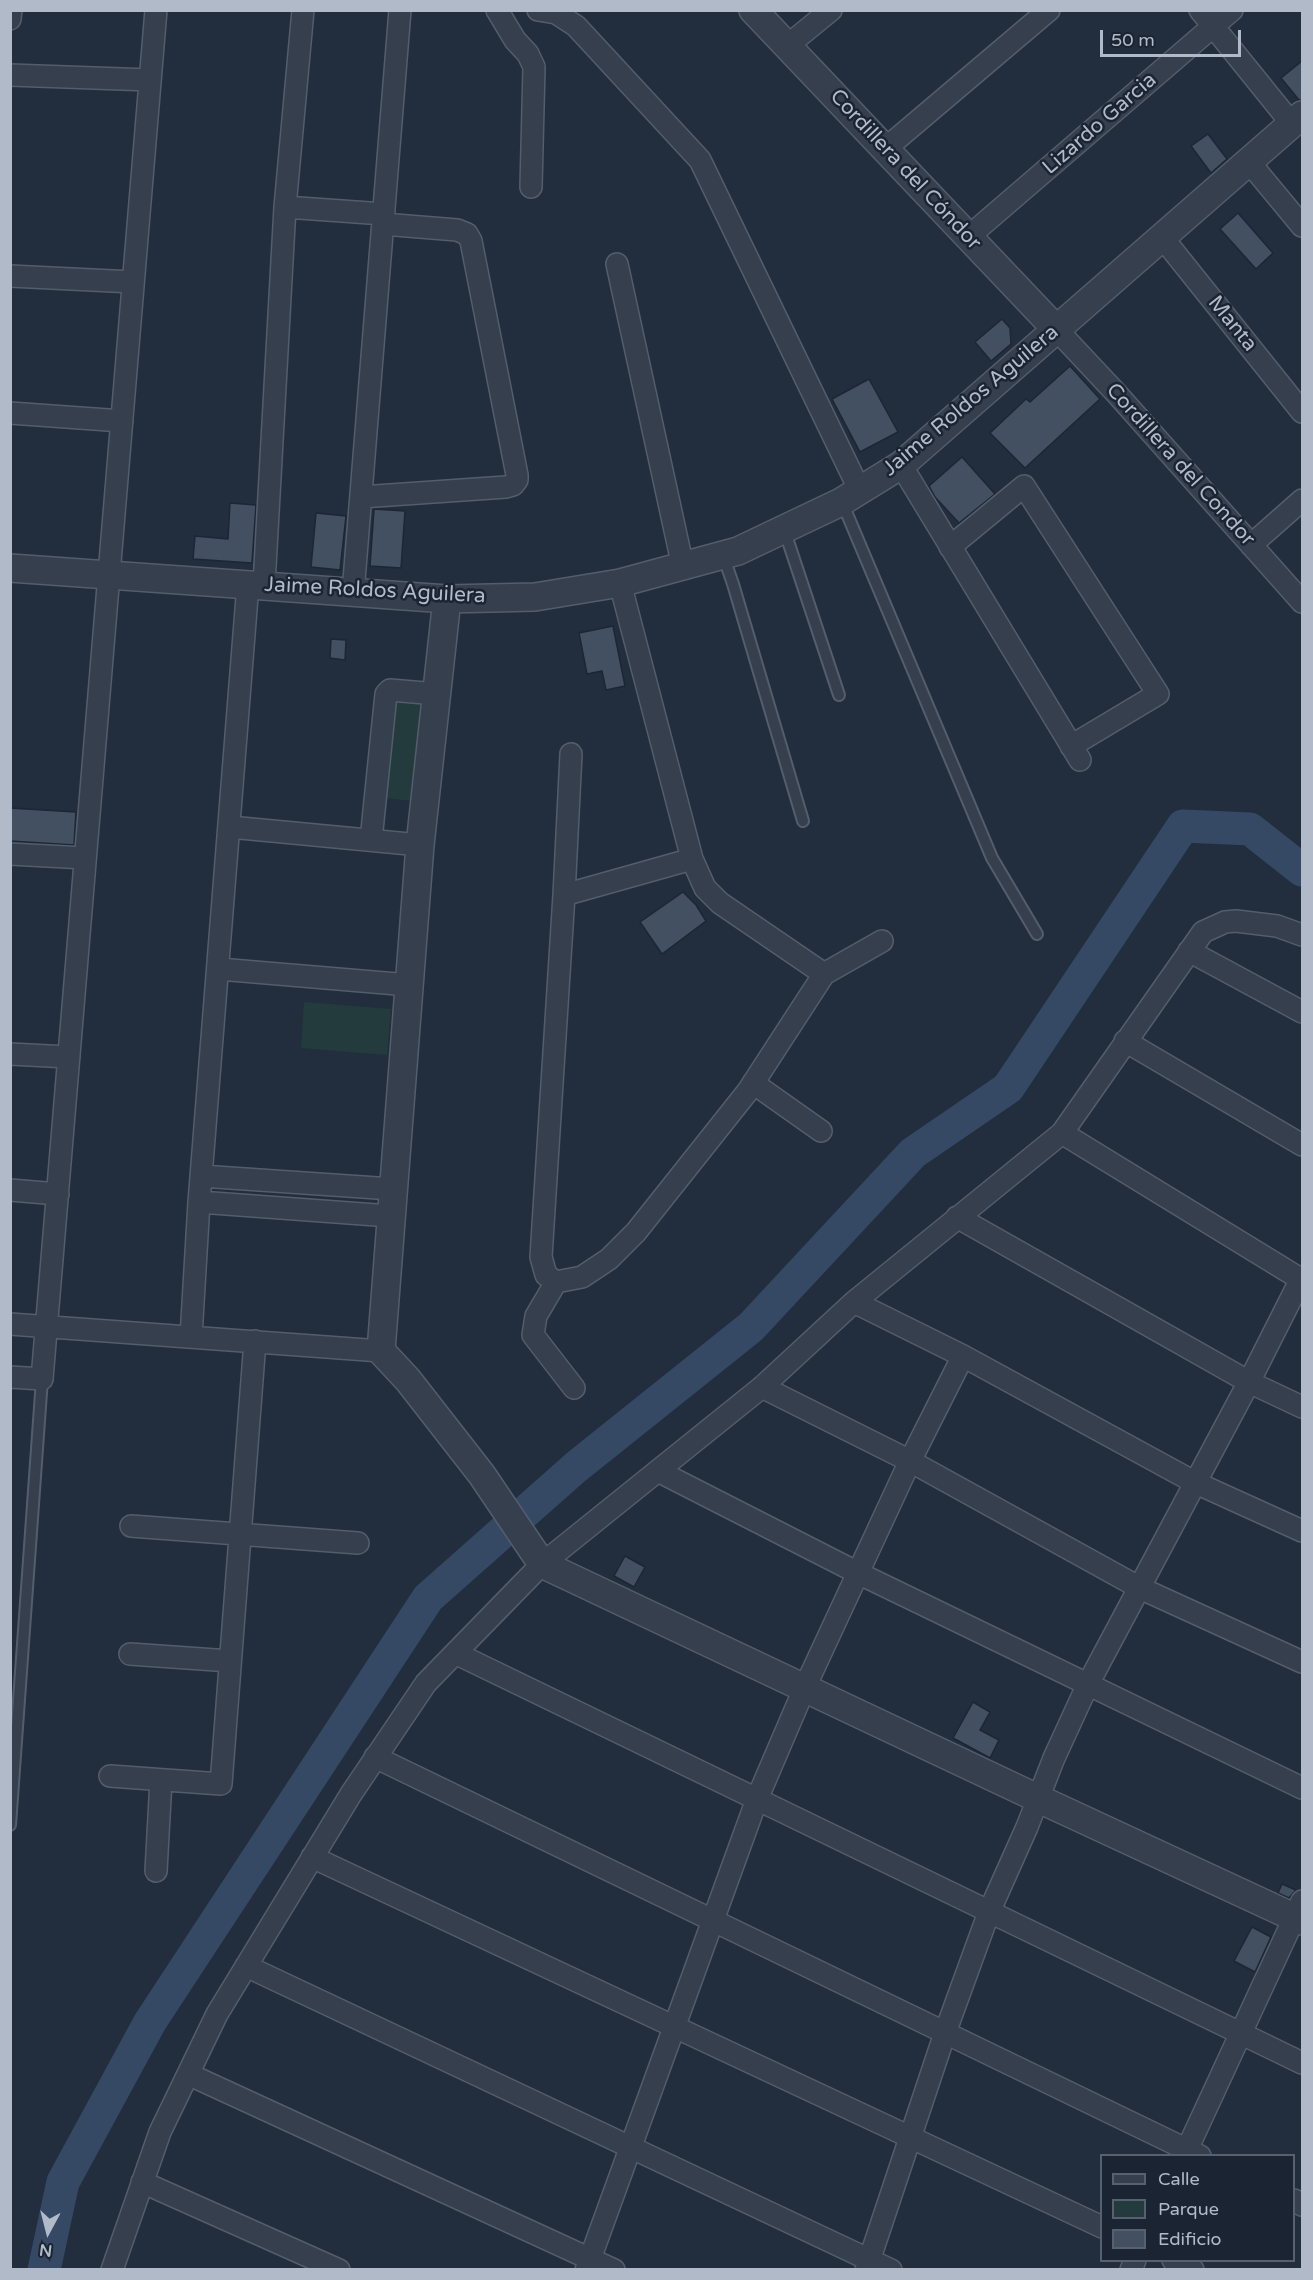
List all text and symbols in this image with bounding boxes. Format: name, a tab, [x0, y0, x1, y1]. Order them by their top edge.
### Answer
scale bar	[1103, 18, 1244, 56]
text: 50 m	[1111, 29, 1155, 51]
street label: Lizardo Garcia	[1038, 68, 1162, 180]
street label: Cordillera del Cóndor	[824, 84, 986, 256]
street label: Manta	[1202, 291, 1262, 357]
street label: Jaime Roldos Aguilera	[878, 320, 1064, 482]
street label: Cordillera del Condor	[1100, 378, 1260, 552]
street label: Jaime Roldos Aguilera	[264, 573, 486, 609]
legend	[1100, 2154, 1295, 2262]
text: Calle	[1158, 2168, 1200, 2190]
text: Parque	[1158, 2198, 1219, 2220]
north arrow	[18, 2202, 78, 2262]
text: Edificio	[1158, 2228, 1222, 2250]
text: N	[38, 2239, 53, 2261]

